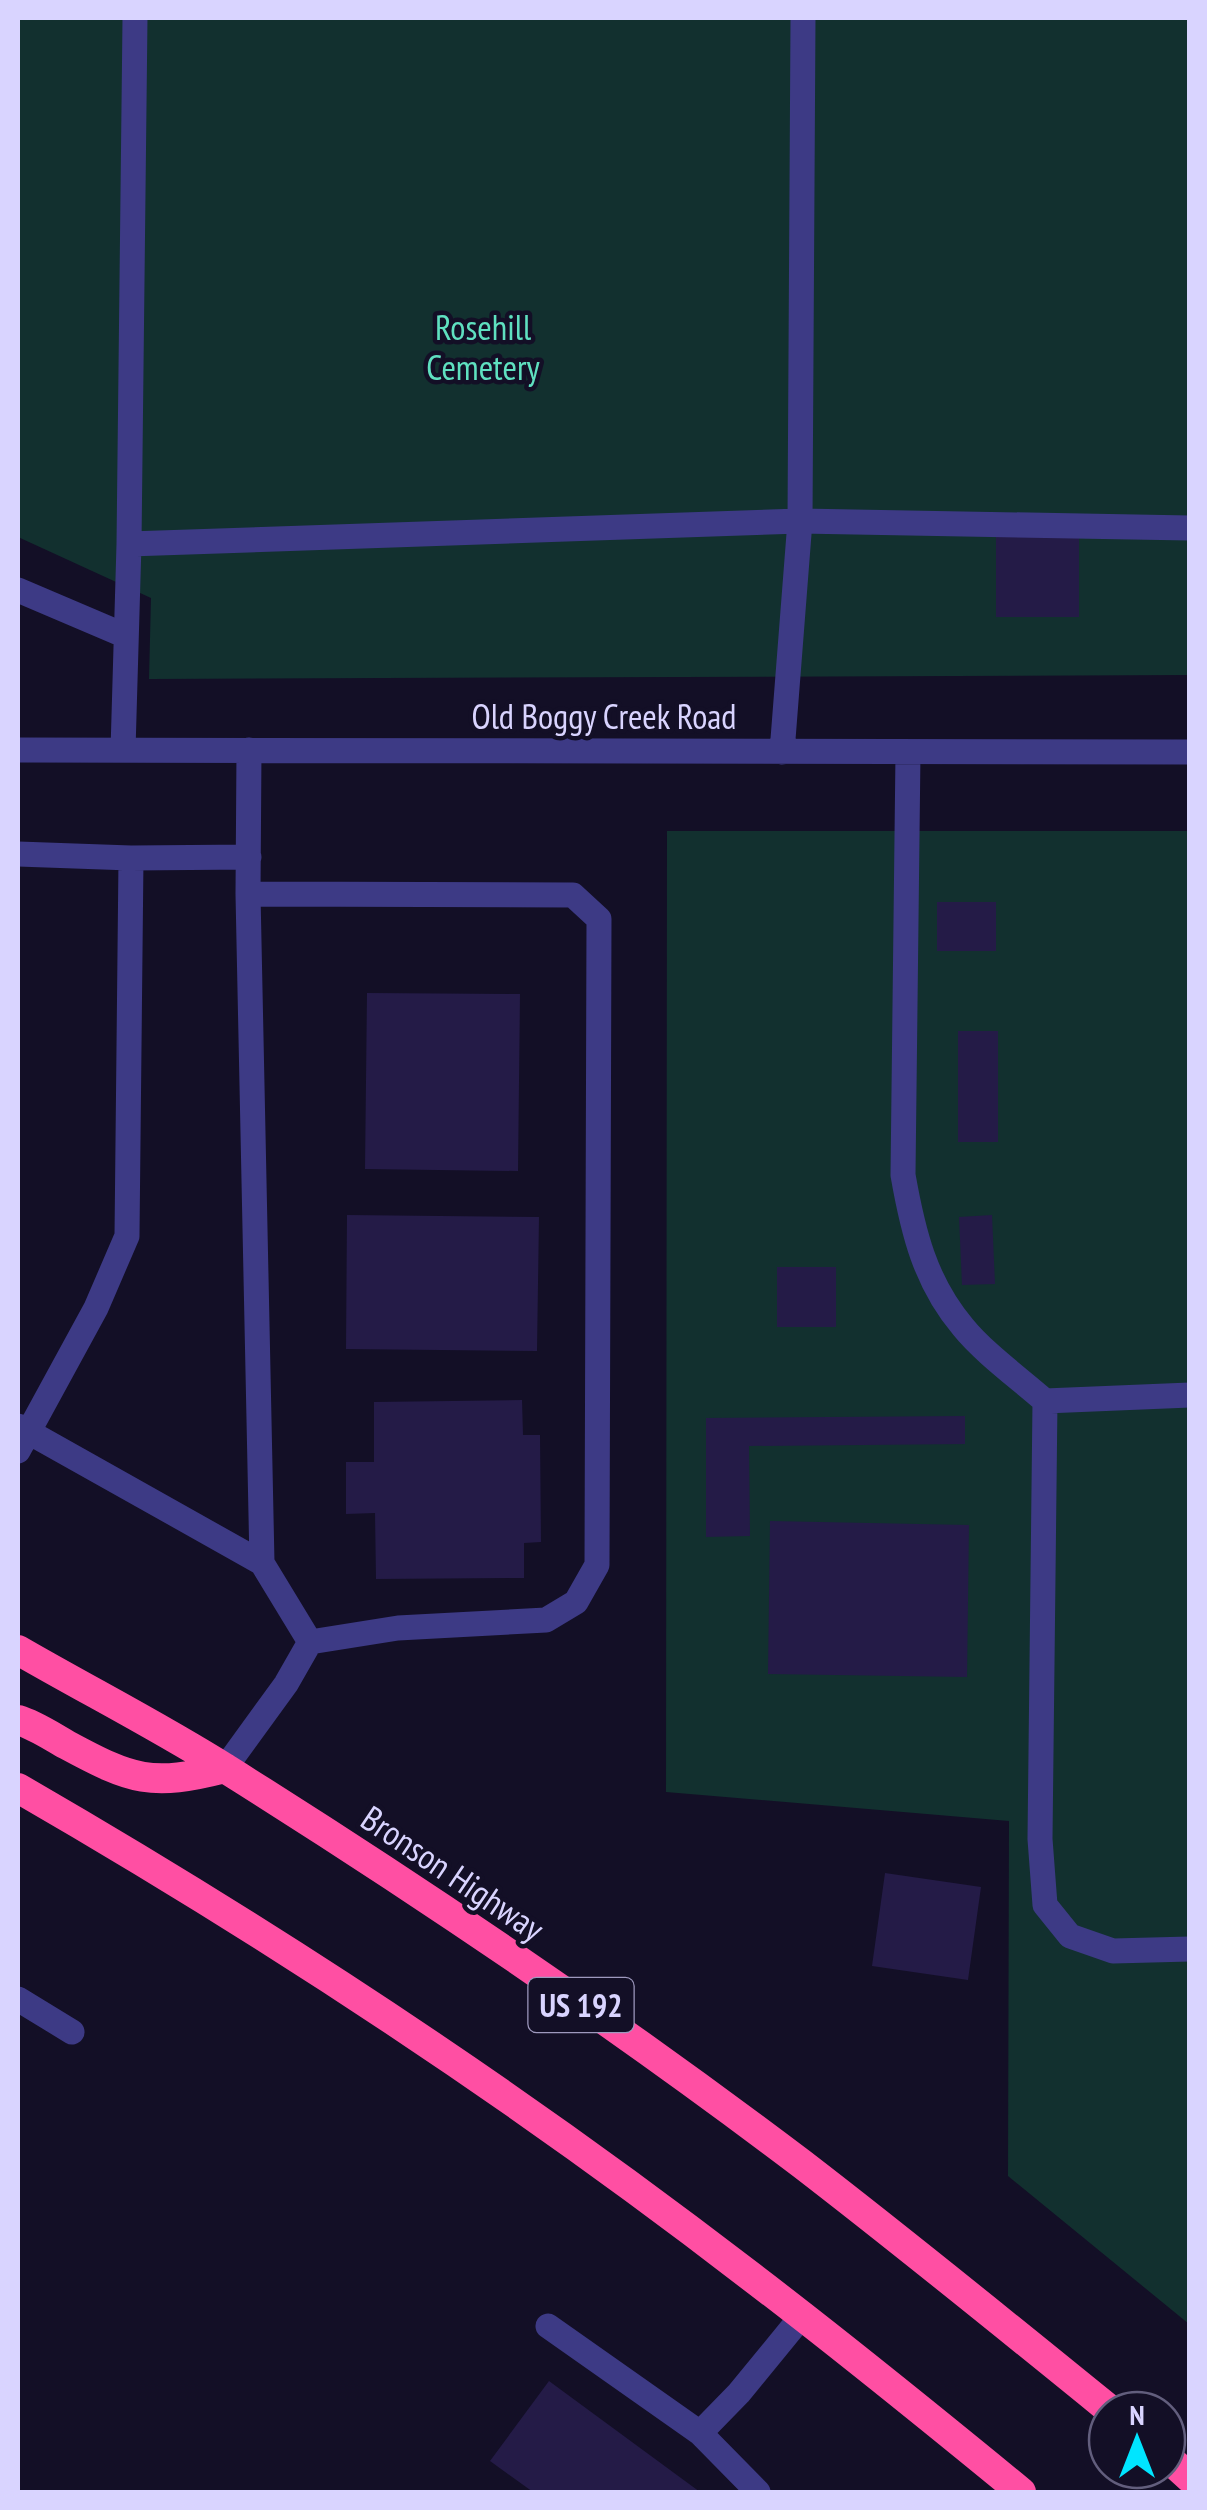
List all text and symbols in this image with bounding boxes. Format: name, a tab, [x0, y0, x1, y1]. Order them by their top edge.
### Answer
park label: Rosehill Cemetery	[426, 304, 540, 390]
street label: Old Boggy Creek Road	[471, 693, 737, 739]
street label: Bronson Highway	[353, 1795, 554, 1952]
road number: US 192	[528, 1978, 634, 2032]
north arrow	[1087, 2390, 1187, 2490]
text: N	[1129, 2396, 1145, 2433]

